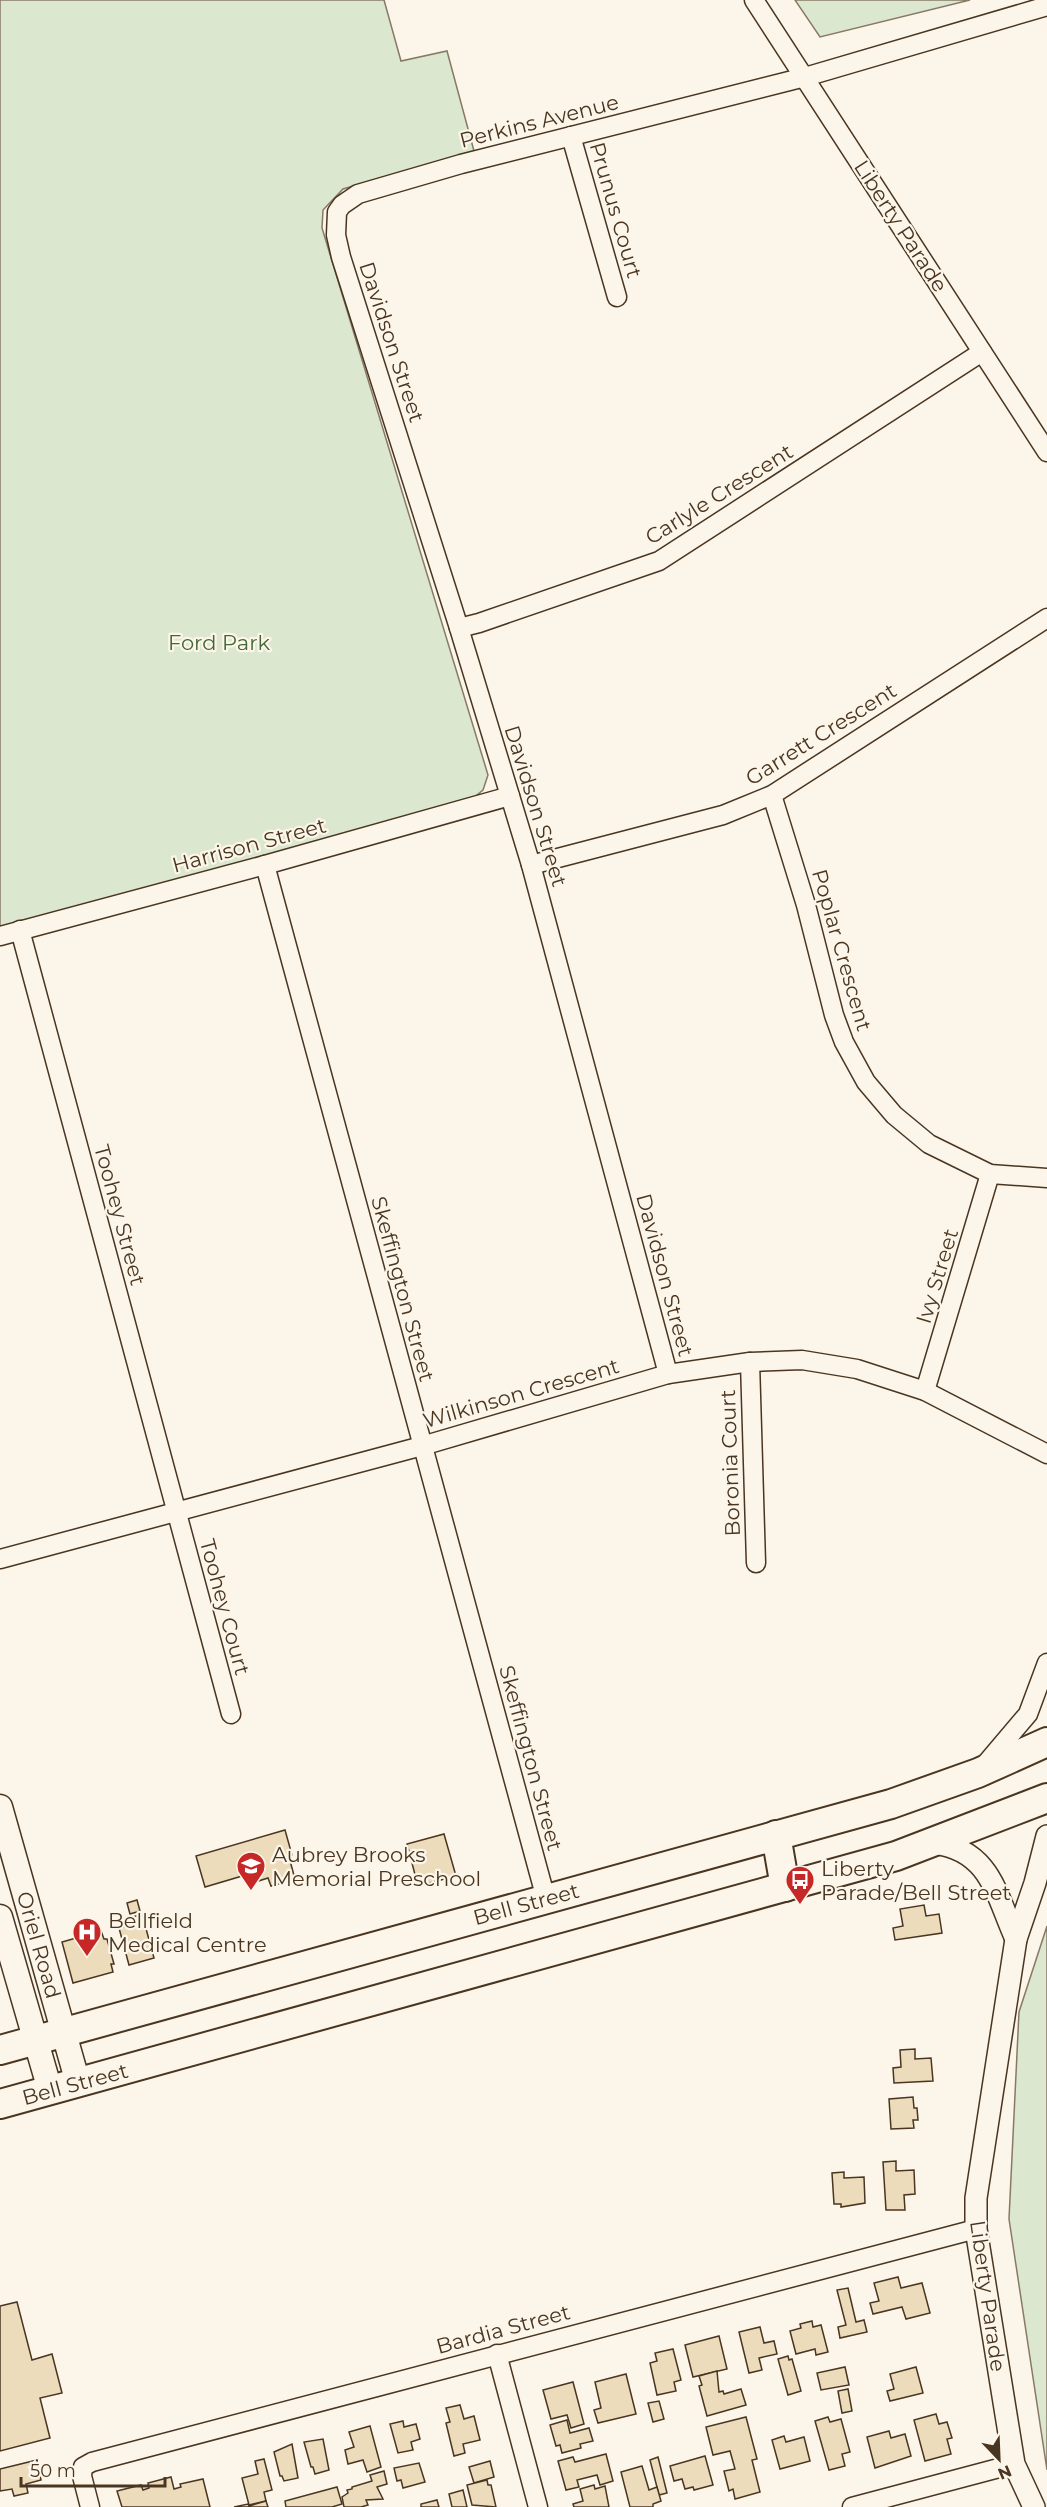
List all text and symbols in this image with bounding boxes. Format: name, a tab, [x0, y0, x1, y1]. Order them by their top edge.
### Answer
street label: Perkins Avenue	[457, 89, 621, 153]
street label: Prunus Court	[585, 139, 647, 281]
street label: Liberty Parade	[849, 155, 953, 297]
street label: Davidson Street	[354, 259, 430, 425]
street label: Carlyle Crescent	[641, 439, 797, 549]
park label: Ford Park	[168, 630, 270, 655]
street label: Garrett Crescent	[741, 678, 901, 790]
street label: Davidson Street	[500, 722, 572, 890]
street label: Harrison Street	[169, 812, 329, 878]
street label: Poplar Crescent	[807, 866, 877, 1034]
street label: Toohey Street	[89, 1142, 151, 1288]
street label: Davidson Street	[631, 1191, 699, 1359]
street label: Skeffington Street	[366, 1194, 440, 1384]
street label: Ivy Street	[911, 1225, 963, 1327]
street label: Wilkinson Crescent	[420, 1353, 622, 1433]
street label: Boronia Court	[715, 1389, 745, 1537]
street label: Toohey Court	[195, 1536, 255, 1678]
street label: Skeffington Street	[494, 1663, 568, 1853]
place label: Aubrey Brooks Memorial Preschool	[272, 1842, 481, 1891]
school or university icon: Aubrey Brooks Memorial Preschool	[235, 1850, 267, 1892]
place label: Liberty Parade/Bell Street	[821, 1856, 1011, 1905]
bus stop icon: Liberty Parade/Bell Street	[784, 1864, 816, 1906]
street label: Bell Street	[470, 1878, 582, 1930]
street label: Oriel Road	[12, 1889, 66, 2001]
place label: Bellfield Medical Centre	[108, 1908, 267, 1957]
hospital icon: Bellfield Medical Centre	[71, 1916, 103, 1958]
street label: Bell Street	[19, 2058, 131, 2110]
street label: Liberty Parade	[965, 2219, 1011, 2373]
street label: Bardia Street	[433, 2299, 573, 2359]
north arrow	[969, 2429, 1029, 2489]
scale bar	[21, 2450, 165, 2488]
text: 50 m	[30, 2460, 76, 2482]
text: N	[995, 2461, 1014, 2484]

